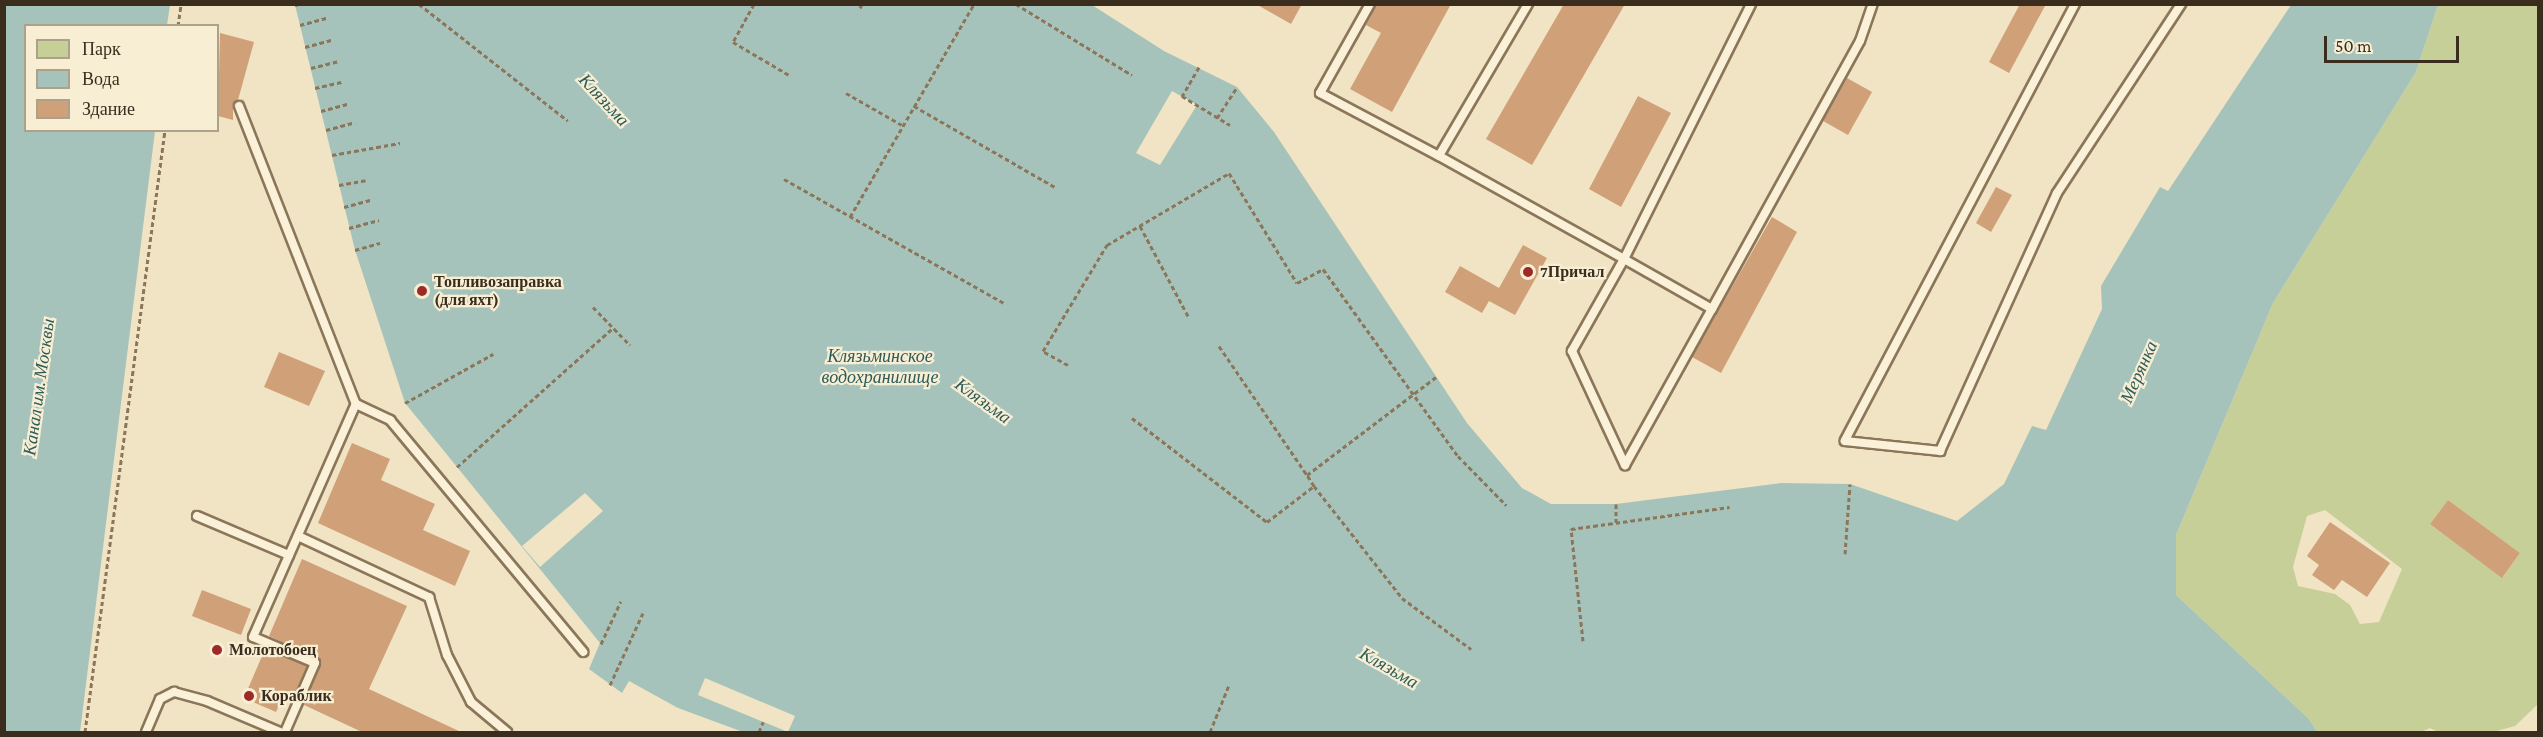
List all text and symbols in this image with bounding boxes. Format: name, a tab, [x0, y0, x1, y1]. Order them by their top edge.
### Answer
legend	[24, 24, 219, 132]
scale bar	[2327, 24, 2462, 62]
text: 50 m	[2335, 36, 2372, 56]
text: Парк	[82, 39, 121, 59]
text: Вода	[82, 69, 120, 89]
water label: Клязьма	[574, 69, 634, 131]
text: Здание	[82, 99, 135, 119]
place label: 7Причал	[1540, 262, 1604, 282]
marker: 7Причал	[1521, 265, 1535, 279]
place label: Топливозаправка (для яхт)	[434, 272, 562, 310]
marker: Топливозаправка (для яхт)	[415, 284, 429, 298]
water label: Канал им. Москвы	[19, 317, 59, 457]
water label: Мерянка	[2116, 338, 2162, 406]
water label: Клязьминское водохранилище	[822, 346, 938, 388]
water label: Клязьма	[951, 373, 1015, 429]
place label: Молотобоец	[229, 640, 316, 660]
marker: Молотобоец	[210, 643, 224, 657]
water label: Клязьма	[1356, 643, 1422, 693]
place label: Кораблик	[261, 686, 332, 706]
marker: Кораблик	[242, 689, 256, 703]

